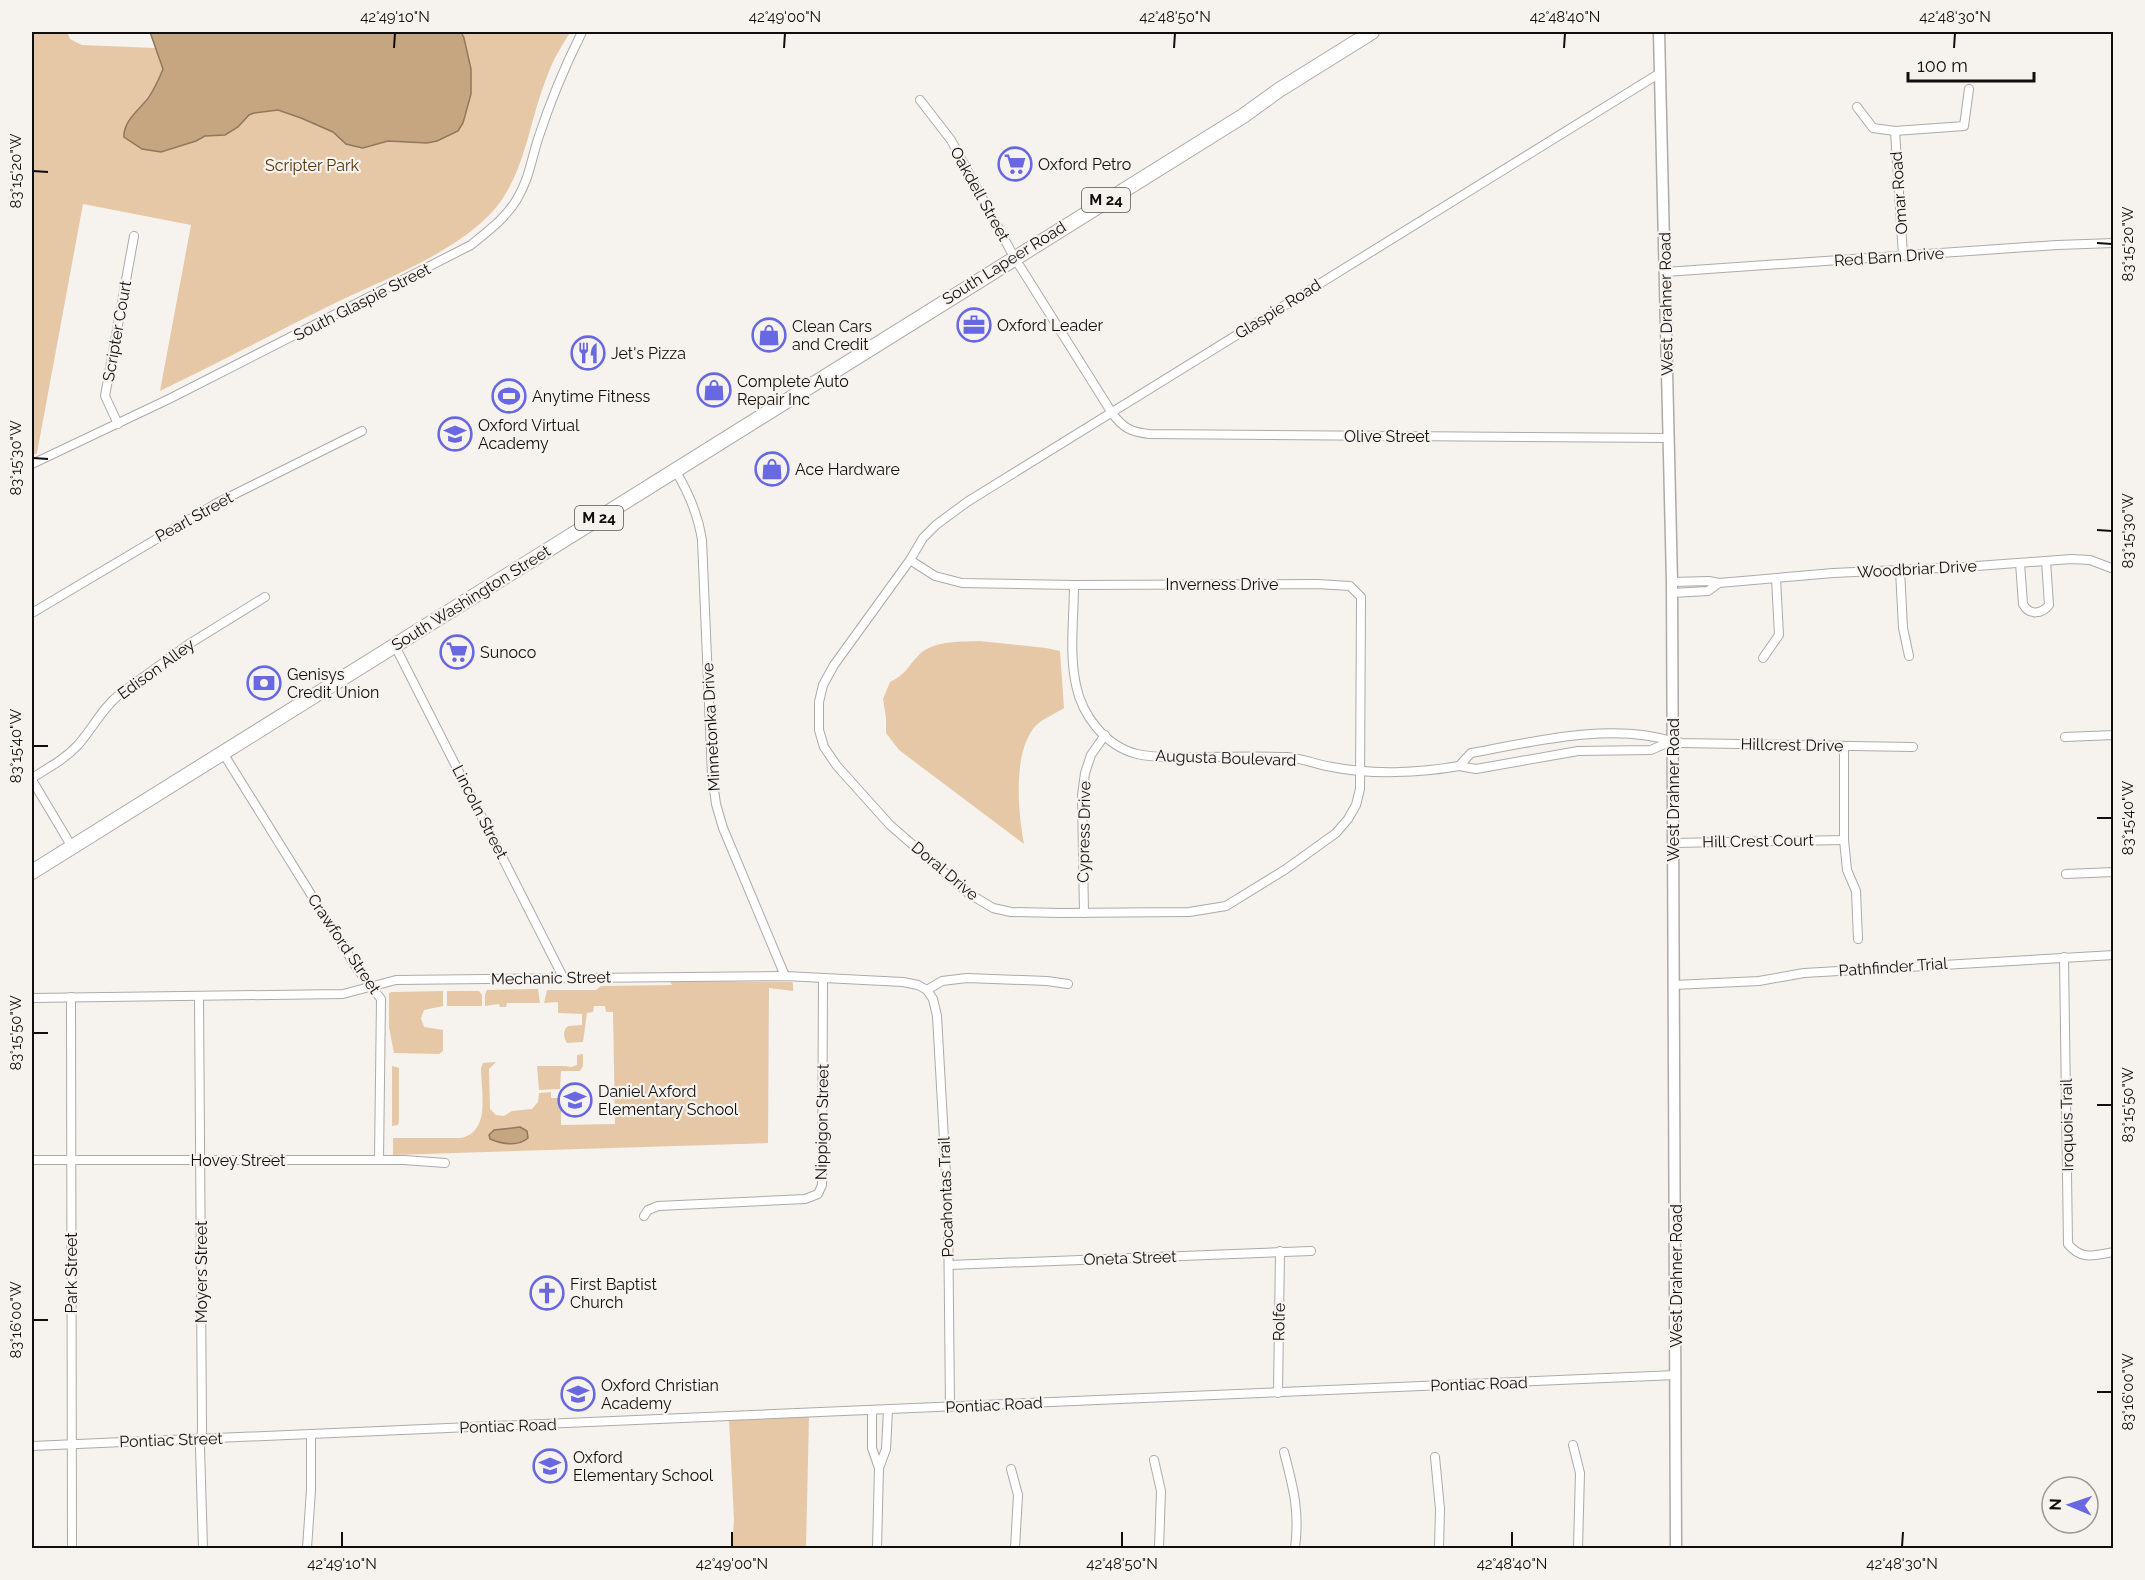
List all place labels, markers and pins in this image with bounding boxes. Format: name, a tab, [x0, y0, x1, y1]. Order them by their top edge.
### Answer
supermarket icon: Oxford Petro	[997, 146, 1033, 182]
place label: Oxford Petro	[1038, 155, 1131, 174]
office icon: Oxford Leader	[956, 307, 992, 343]
place label: Oxford Leader	[997, 316, 1103, 335]
shop icon: Clean Cars and Credit	[751, 317, 787, 353]
place label: Clean Cars and Credit	[792, 317, 872, 354]
restaurant icon: Jet's Pizza	[570, 335, 606, 371]
place label: Jet's Pizza	[611, 344, 686, 363]
shop icon: Complete Auto Repair Inc	[696, 372, 732, 408]
place label: Complete Auto Repair Inc	[737, 372, 849, 409]
sports icon: Anytime Fitness	[491, 378, 527, 414]
place label: Anytime Fitness	[532, 387, 650, 406]
school or university icon: Oxford Virtual Academy	[437, 416, 473, 452]
place label: Oxford Virtual Academy	[478, 416, 580, 453]
shop icon: Ace Hardware	[754, 451, 790, 487]
place label: Ace Hardware	[795, 460, 900, 479]
supermarket icon: Sunoco	[439, 634, 475, 670]
place label: Sunoco	[480, 643, 536, 662]
bank icon: Genisys Credit Union	[246, 665, 282, 701]
place label: Genisys Credit Union	[287, 665, 379, 702]
school or university icon: Daniel Axford Elementary School	[557, 1082, 593, 1118]
place label: Daniel Axford Elementary School	[598, 1082, 739, 1119]
church icon: First Baptist Church	[529, 1275, 565, 1311]
place label: First Baptist Church	[570, 1275, 657, 1312]
school or university icon: Oxford Christian Academy	[560, 1376, 596, 1412]
place label: Oxford Christian Academy	[601, 1376, 719, 1413]
school or university icon: Oxford Elementary School	[532, 1448, 568, 1484]
place label: Oxford Elementary School	[573, 1448, 714, 1485]

